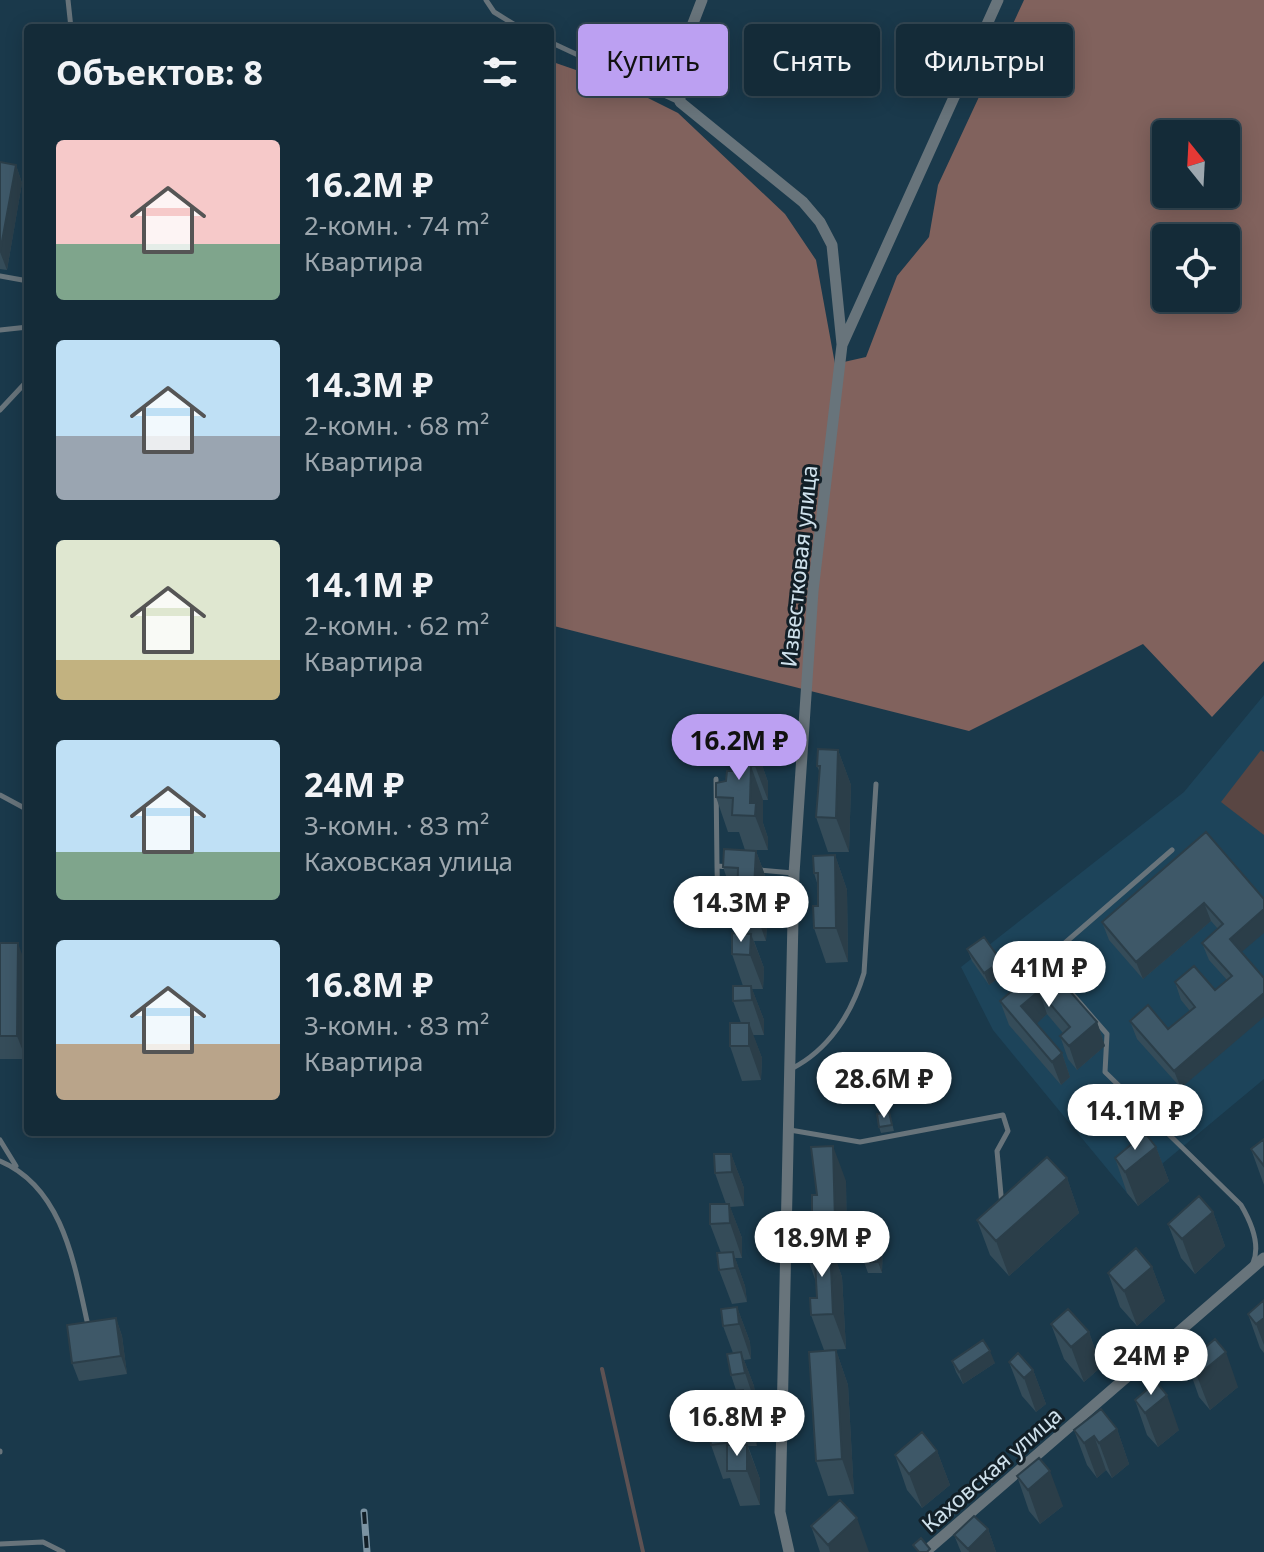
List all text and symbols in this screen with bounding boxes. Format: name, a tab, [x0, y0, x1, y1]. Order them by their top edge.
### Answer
chip: Купить	[578, 24, 728, 96]
chip: Снять	[744, 24, 880, 96]
chip: Фильтры	[896, 24, 1073, 96]
text: Объектов: 8	[56, 49, 263, 95]
icon: filters	[478, 50, 522, 94]
north arrow	[1152, 120, 1240, 208]
map controls	[1152, 120, 1240, 312]
text: 16.2M ₽	[304, 161, 433, 207]
icon: home	[120, 172, 216, 268]
text: 2-комн. · 74 m²	[304, 207, 489, 243]
button: locate	[1152, 224, 1240, 312]
text: Квартира	[304, 243, 423, 279]
text: 14.3M ₽	[304, 361, 433, 407]
icon: home	[120, 372, 216, 468]
text: 2-комн. · 68 m²	[304, 407, 489, 443]
text: Квартира	[304, 443, 423, 479]
street label: Известковая улица	[772, 464, 824, 668]
text: 14.1M ₽	[304, 561, 433, 607]
icon: home	[120, 572, 216, 668]
text: 2-комн. · 62 m²	[304, 607, 489, 643]
text: Квартира	[304, 643, 423, 679]
pin: 16.2M ₽	[665, 714, 813, 782]
text: 16.2M ₽	[690, 722, 788, 758]
text: 24M ₽	[304, 761, 404, 807]
icon: home	[120, 772, 216, 868]
text: 3-комн. · 83 m²	[304, 807, 489, 843]
text: Каховская улица	[304, 843, 513, 879]
pin: 14.3M ₽	[667, 876, 815, 944]
text: 14.3M ₽	[692, 884, 790, 920]
pin: 41M ₽	[993, 941, 1105, 1009]
text: 41M ₽	[1011, 949, 1087, 985]
text: 16.8M ₽	[304, 961, 433, 1007]
icon: home	[120, 972, 216, 1068]
text: 3-комн. · 83 m²	[304, 1007, 489, 1043]
text: Квартира	[304, 1043, 423, 1079]
pin: 28.6M ₽	[810, 1052, 958, 1120]
text: 28.6M ₽	[835, 1060, 933, 1096]
pin: 14.1M ₽	[1061, 1084, 1209, 1152]
text: 14.1M ₽	[1086, 1092, 1184, 1128]
pin: 18.9M ₽	[748, 1211, 896, 1279]
text: 18.9M ₽	[773, 1219, 871, 1255]
pin: 24M ₽	[1095, 1329, 1207, 1397]
text: 24M ₽	[1113, 1337, 1189, 1373]
pin: 16.8M ₽	[663, 1390, 811, 1458]
text: 16.8M ₽	[688, 1398, 786, 1434]
street label: Каховская улица	[914, 1400, 1068, 1538]

